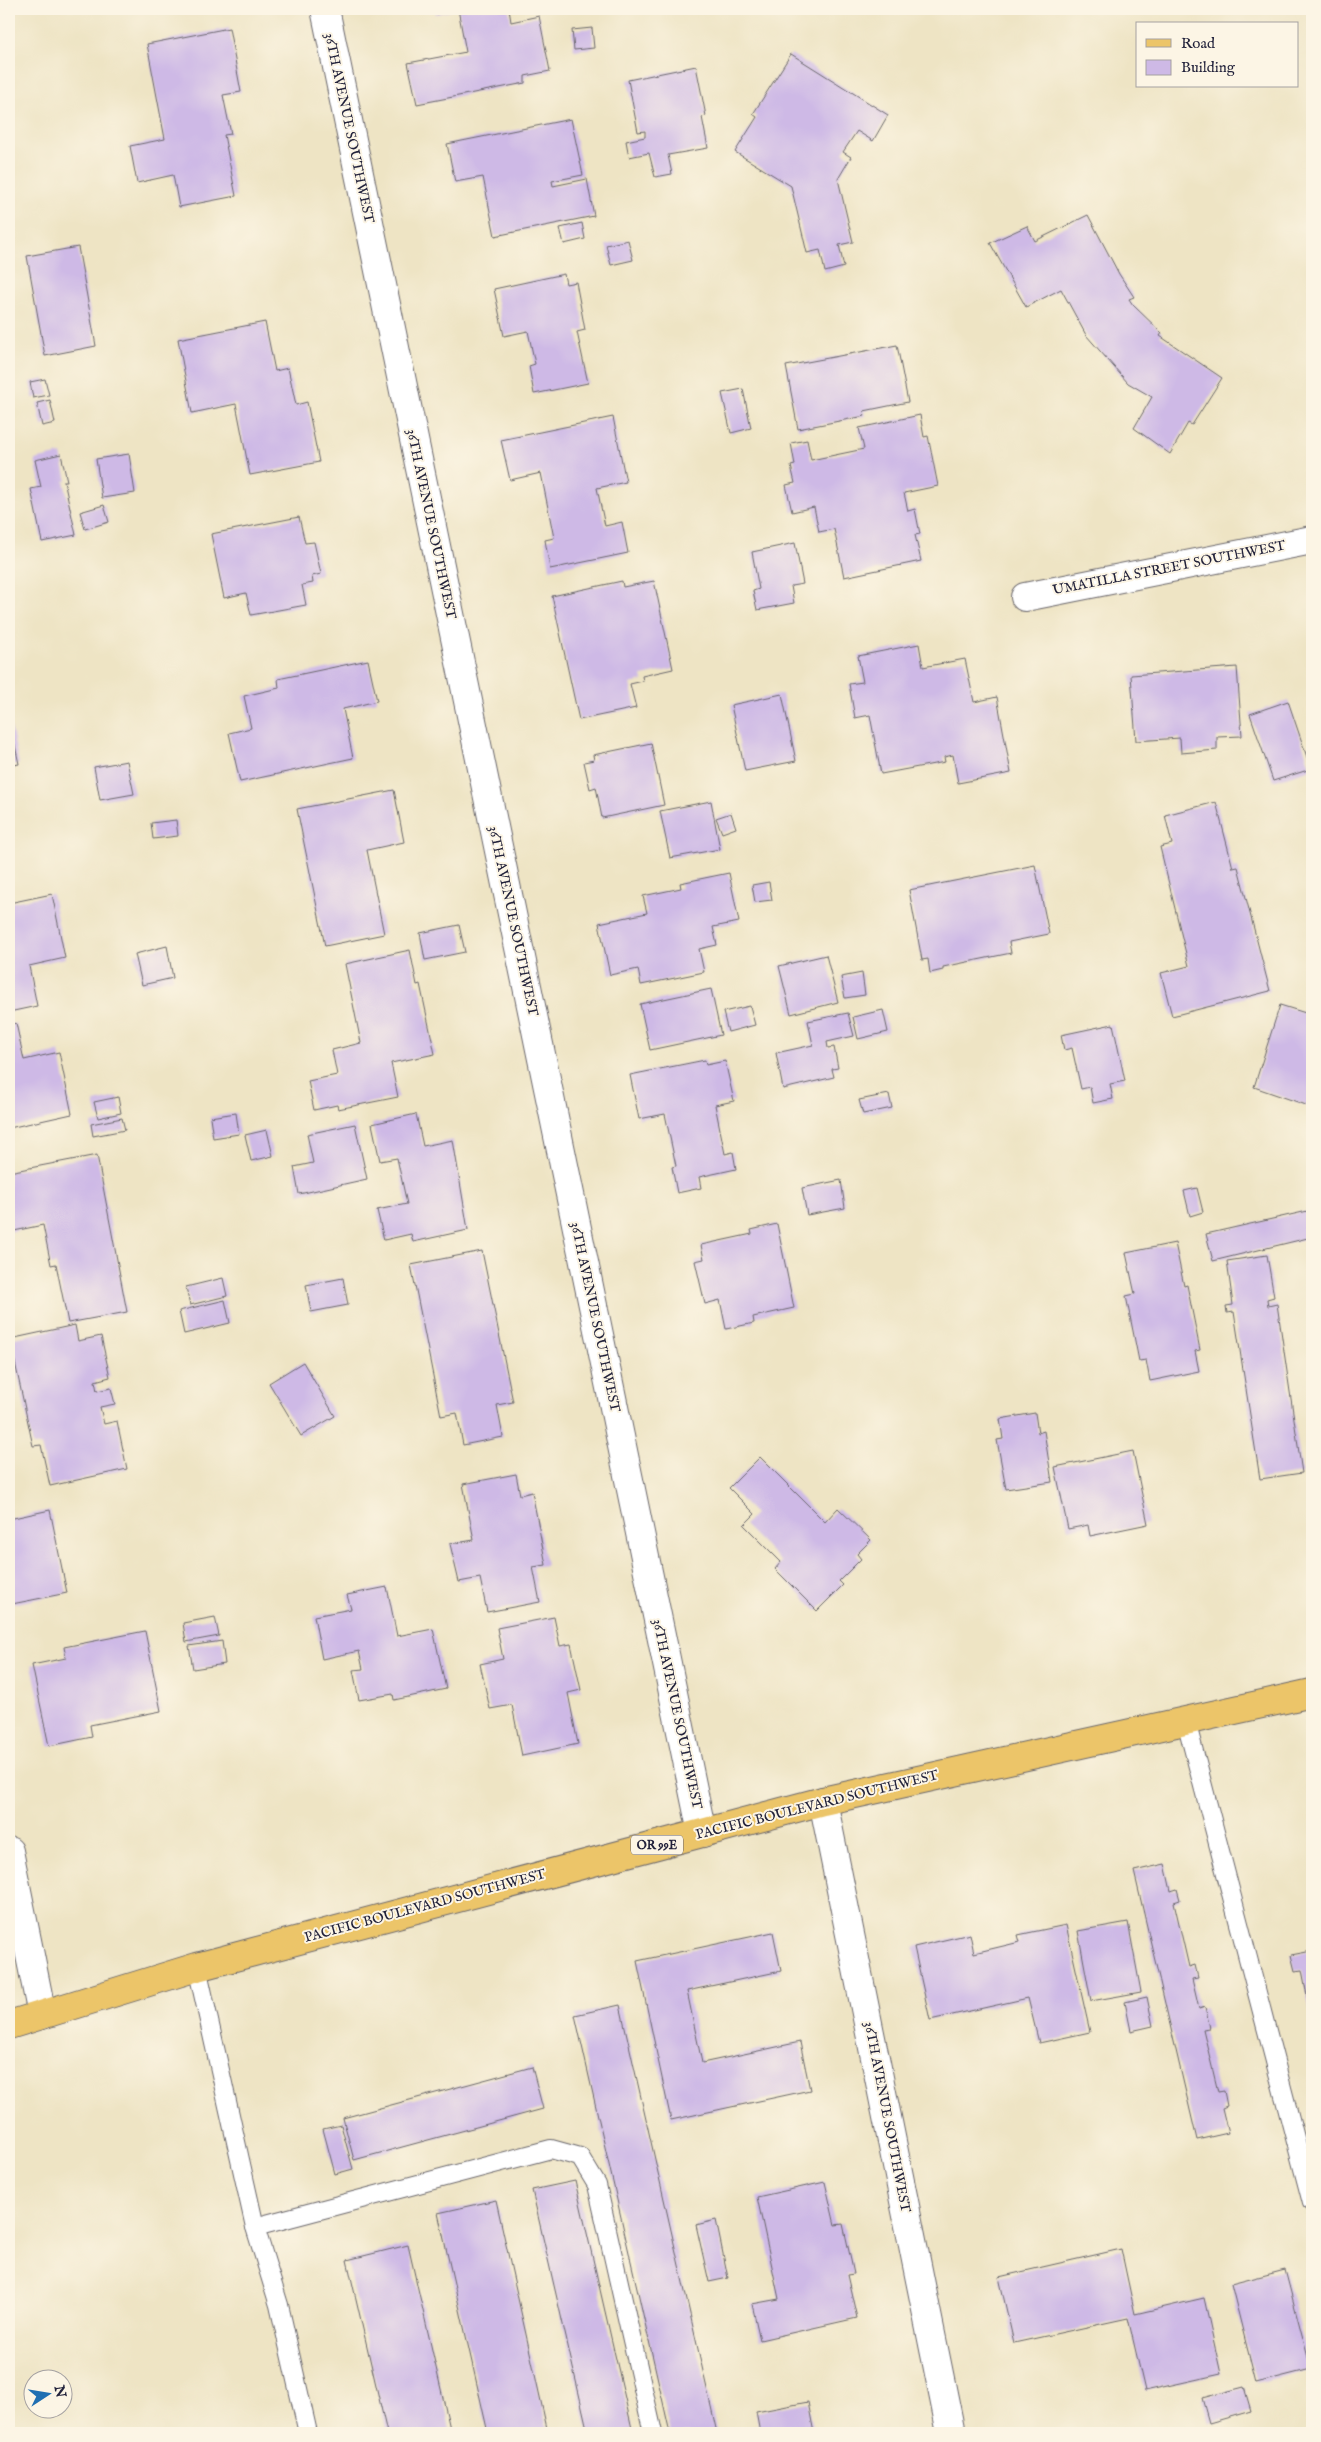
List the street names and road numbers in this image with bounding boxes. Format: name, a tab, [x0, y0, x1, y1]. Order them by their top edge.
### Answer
street label: 36TH AVENUE SOUTHWEST	[320, 31, 378, 226]
street label: 36TH AVENUE SOUTHWEST	[402, 427, 460, 622]
street label: UMATILLA STREET SOUTHWEST	[1051, 536, 1288, 599]
street label: 36TH AVENUE SOUTHWEST	[484, 824, 542, 1019]
street label: 36TH AVENUE SOUTHWEST	[566, 1220, 624, 1415]
street label: 36TH AVENUE SOUTHWEST	[648, 1617, 706, 1812]
street label: PACIFIC BOULEVARD SOUTHWEST	[694, 1766, 941, 1844]
road number: OR 99E	[631, 1836, 683, 1854]
street label: PACIFIC BOULEVARD SOUTHWEST	[302, 1865, 548, 1947]
street label: 36TH AVENUE SOUTHWEST	[860, 2020, 915, 2215]

